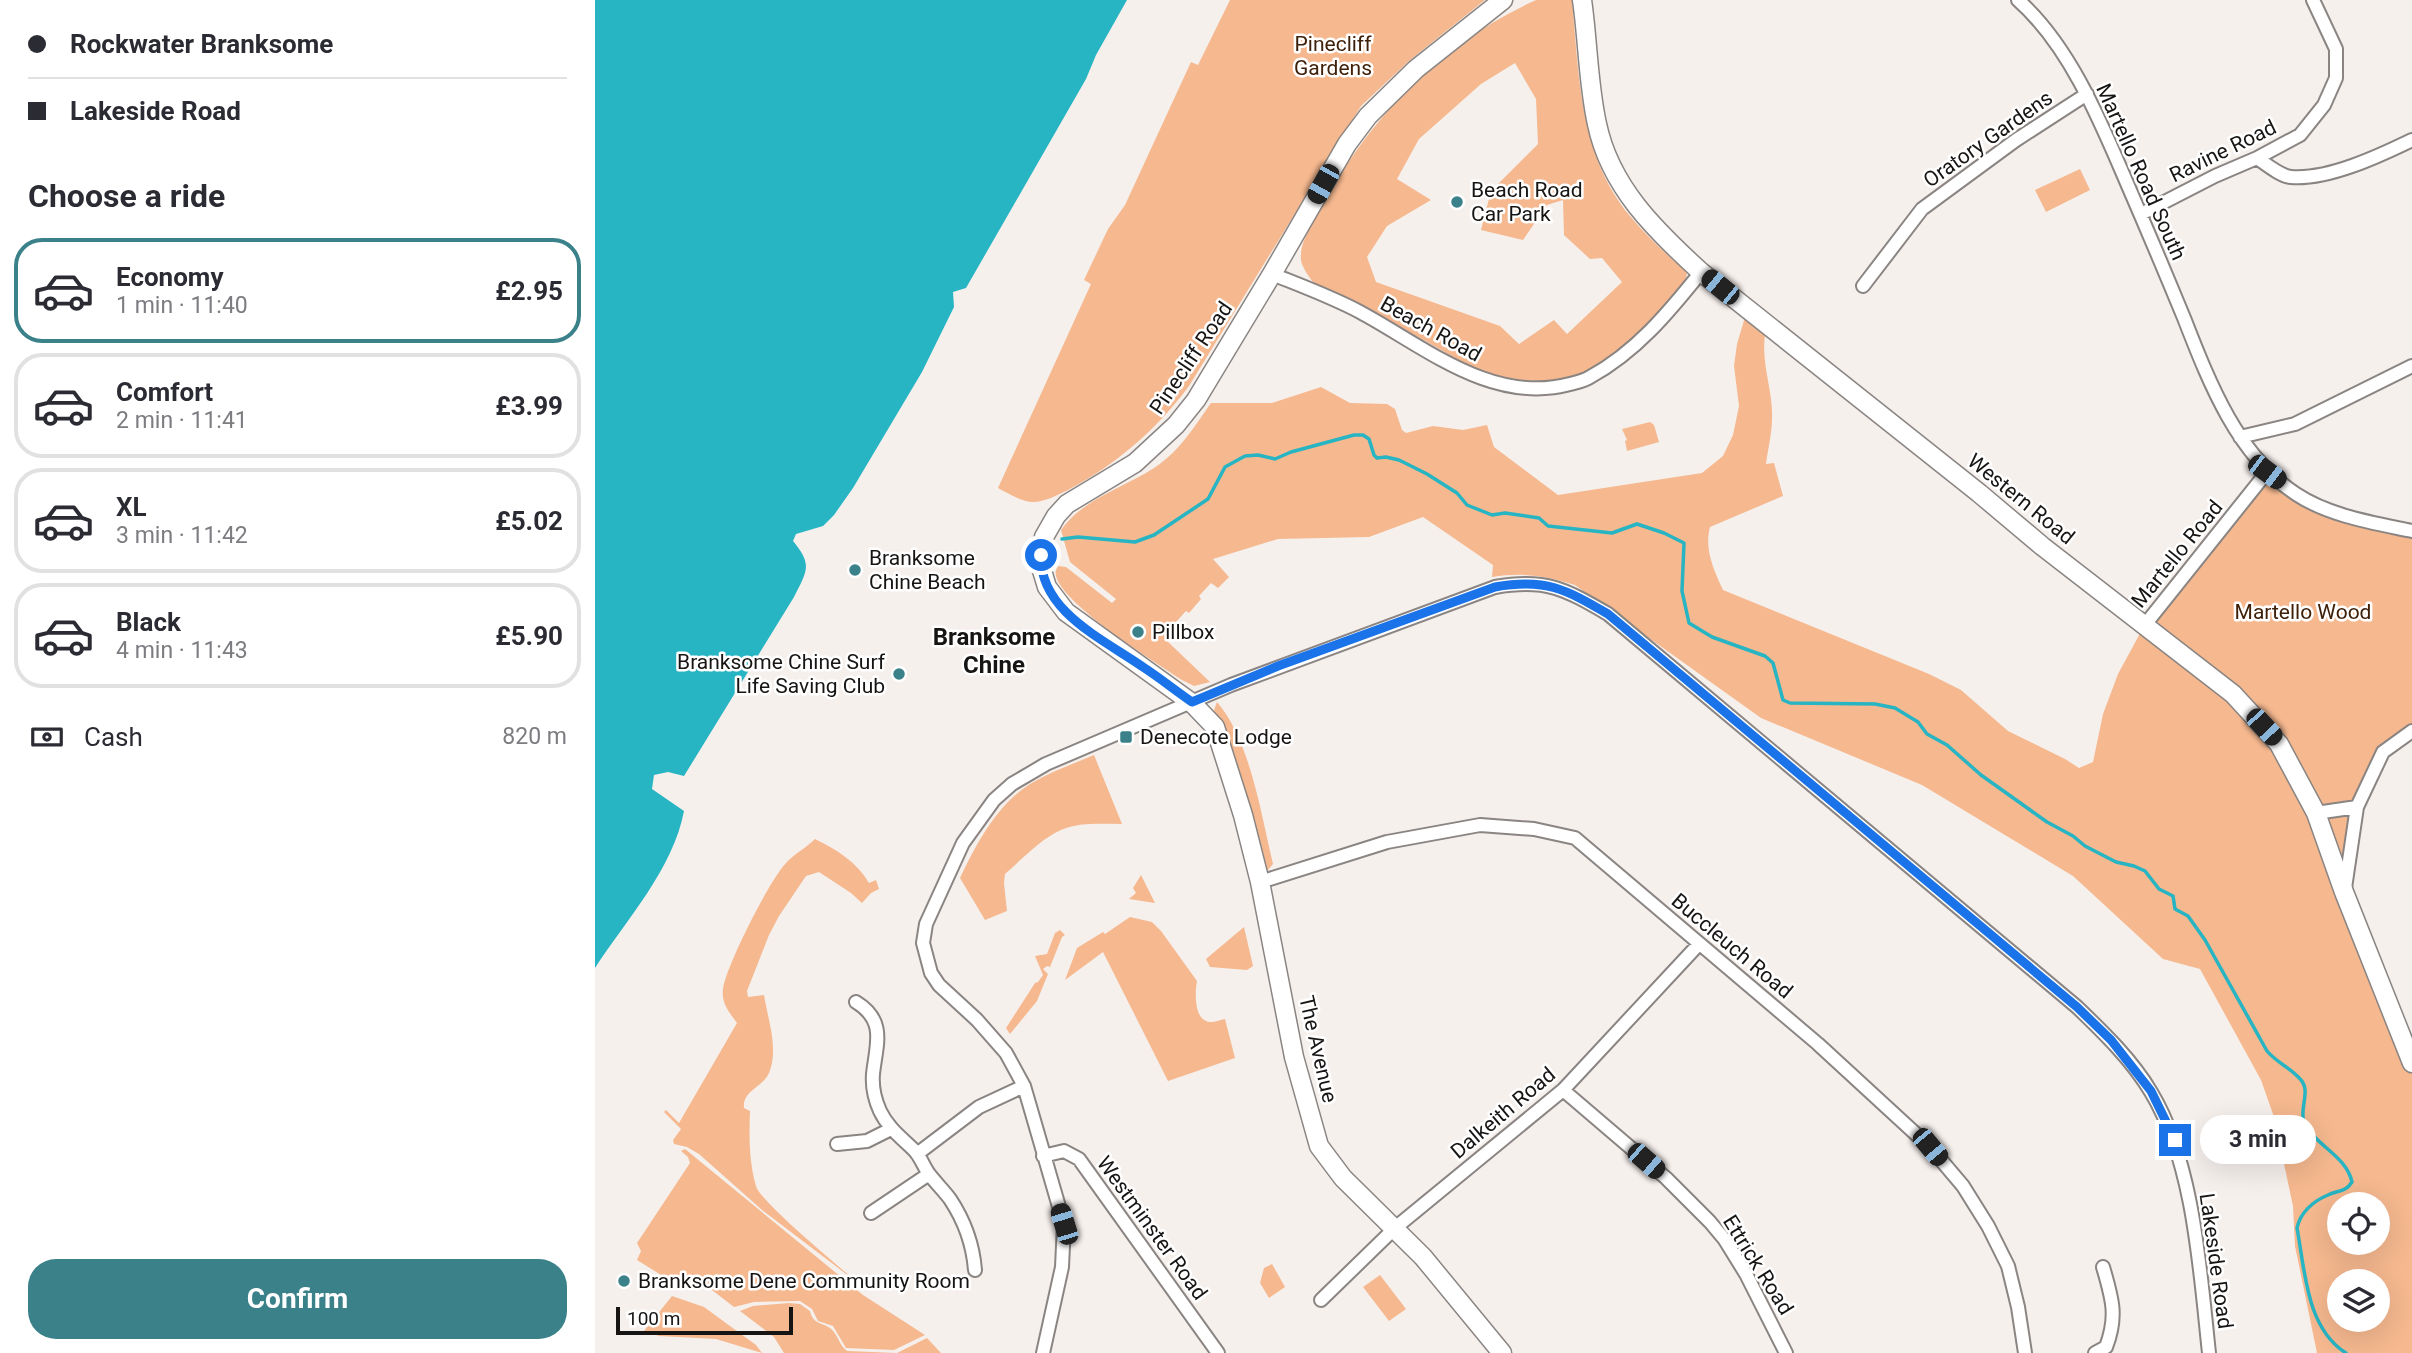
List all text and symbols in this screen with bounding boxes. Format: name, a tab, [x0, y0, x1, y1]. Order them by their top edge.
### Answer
text: Rockwater Branksome	[70, 29, 333, 59]
park label: Pinecliff Gardens	[1294, 32, 1372, 80]
street label: Martello Road South	[2091, 80, 2191, 264]
street label: Oratory Gardens	[1919, 86, 2057, 192]
text: Lakeside Road	[70, 96, 241, 126]
street label: Ravine Road	[2166, 115, 2280, 187]
car	[1304, 161, 1343, 207]
text: Choose a ride	[28, 177, 225, 215]
place label: Beach Road Car Park	[1471, 178, 1583, 226]
marker: Beach Road Car Park	[1449, 194, 1465, 210]
icon: car	[32, 259, 95, 322]
text: Economy	[116, 262, 223, 292]
car	[1698, 266, 1743, 308]
text: £2.95	[495, 276, 563, 306]
street label: Beach Road	[1376, 291, 1486, 367]
text: 1 min · 11:40	[116, 292, 248, 319]
street label: Pinecliff Road	[1145, 297, 1237, 419]
icon: car	[32, 374, 95, 437]
text: Comfort	[116, 377, 213, 407]
text: £3.99	[495, 391, 563, 421]
text: 2 min · 11:41	[116, 407, 248, 434]
street label: Western Road	[1963, 449, 2079, 549]
car	[2244, 451, 2291, 493]
icon: car	[32, 489, 95, 552]
text: XL	[116, 492, 147, 522]
street label: Martello Road	[2126, 496, 2228, 612]
text: £5.02	[495, 506, 563, 536]
text: 3 min · 11:42	[116, 522, 248, 549]
route start	[1025, 539, 1057, 571]
place label: Branksome Chine Beach	[869, 546, 985, 594]
marker: Branksome Chine Beach	[847, 562, 863, 578]
park label: Martello Wood	[2235, 600, 2371, 624]
icon: car	[32, 604, 95, 667]
text: Black	[116, 607, 181, 637]
place label: Pillbox	[1152, 620, 1215, 644]
text: £5.90	[495, 621, 563, 651]
district label: Branksome Chine	[933, 623, 1055, 679]
marker: Pillbox	[1130, 624, 1146, 640]
text: 4 min · 11:43	[116, 637, 248, 664]
place label: Branksome Chine Surf Life Saving Club	[677, 650, 886, 698]
marker: Branksome Chine Surf Life Saving Club	[891, 666, 907, 682]
car	[2242, 704, 2287, 750]
icon: cash	[28, 718, 66, 756]
text: Cash	[84, 722, 143, 752]
text: 820 m	[502, 723, 567, 750]
place label: Denecote Lodge	[1140, 725, 1292, 749]
marker: Denecote Lodge	[1118, 729, 1134, 745]
street label: Buccleuch Road	[1667, 888, 1797, 1004]
street label: The Avenue	[1294, 993, 1342, 1105]
street label: Dalkeith Road	[1446, 1062, 1560, 1164]
callout: 3 min	[2199, 1116, 2315, 1164]
car	[1909, 1124, 1952, 1170]
route end	[2159, 1124, 2191, 1156]
text: 3 min	[2229, 1126, 2287, 1153]
car	[1624, 1139, 1669, 1183]
street label: Westminster Road	[1092, 1152, 1212, 1304]
street label: Lakeside Road	[2195, 1192, 2237, 1330]
map controls	[2327, 1192, 2390, 1332]
button: locate	[2327, 1192, 2390, 1255]
car	[1048, 1201, 1081, 1247]
street label: Ettrick Road	[1718, 1211, 1798, 1319]
button: Confirm	[28, 1259, 567, 1339]
place label: Branksome Dene Community Room	[638, 1269, 970, 1293]
button: layers	[2327, 1269, 2390, 1332]
marker: Branksome Dene Community Room	[616, 1273, 632, 1289]
scale bar	[616, 1304, 793, 1336]
text: 100 m	[627, 1307, 680, 1330]

